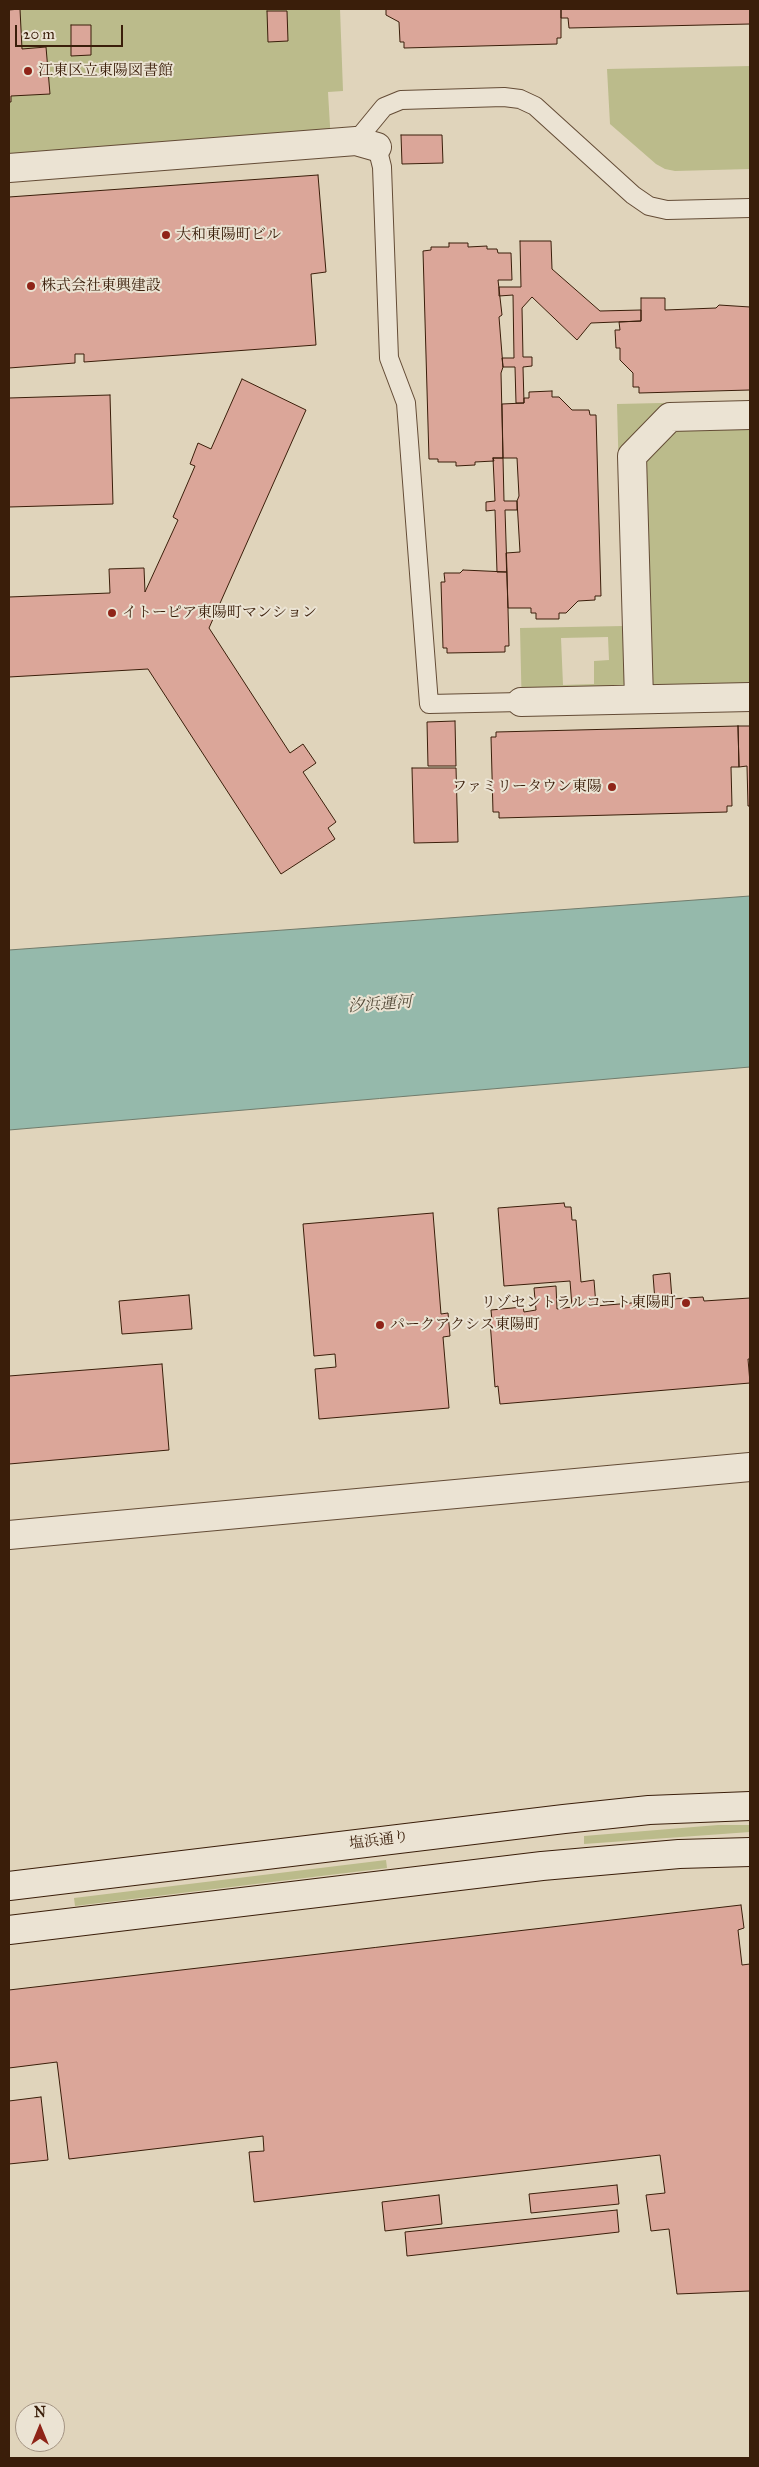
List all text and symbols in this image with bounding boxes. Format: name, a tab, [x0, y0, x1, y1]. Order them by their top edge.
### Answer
scale bar	[18, 15, 125, 47]
text: 20 m	[23, 25, 55, 43]
place label: 江東区立東陽図書館	[38, 62, 173, 80]
marker: 江東区立東陽図書館	[22, 65, 34, 77]
place label: 大和東陽町ビル	[176, 226, 281, 244]
marker: 大和東陽町ビル	[160, 229, 172, 241]
place label: 株式会社東興建設	[41, 277, 161, 295]
marker: 株式会社東興建設	[25, 280, 37, 292]
place label: イトーピア東陽町マンション	[122, 604, 317, 622]
marker: イトーピア東陽町マンション	[106, 607, 118, 619]
place label: ファミリータウン東陽	[452, 778, 602, 796]
marker: ファミリータウン東陽	[606, 781, 618, 793]
water label: 汐浜運河	[347, 993, 413, 1017]
place label: リゾセントラルコート東陽町	[481, 1294, 676, 1312]
marker: リゾセントラルコート東陽町	[680, 1297, 692, 1309]
place label: パークアクシス東陽町	[390, 1316, 540, 1334]
marker: パークアクシス東陽町	[374, 1319, 386, 1331]
street label: 塩浜通り	[348, 1828, 410, 1854]
north arrow	[15, 2402, 65, 2452]
text: N	[34, 2404, 46, 2421]

